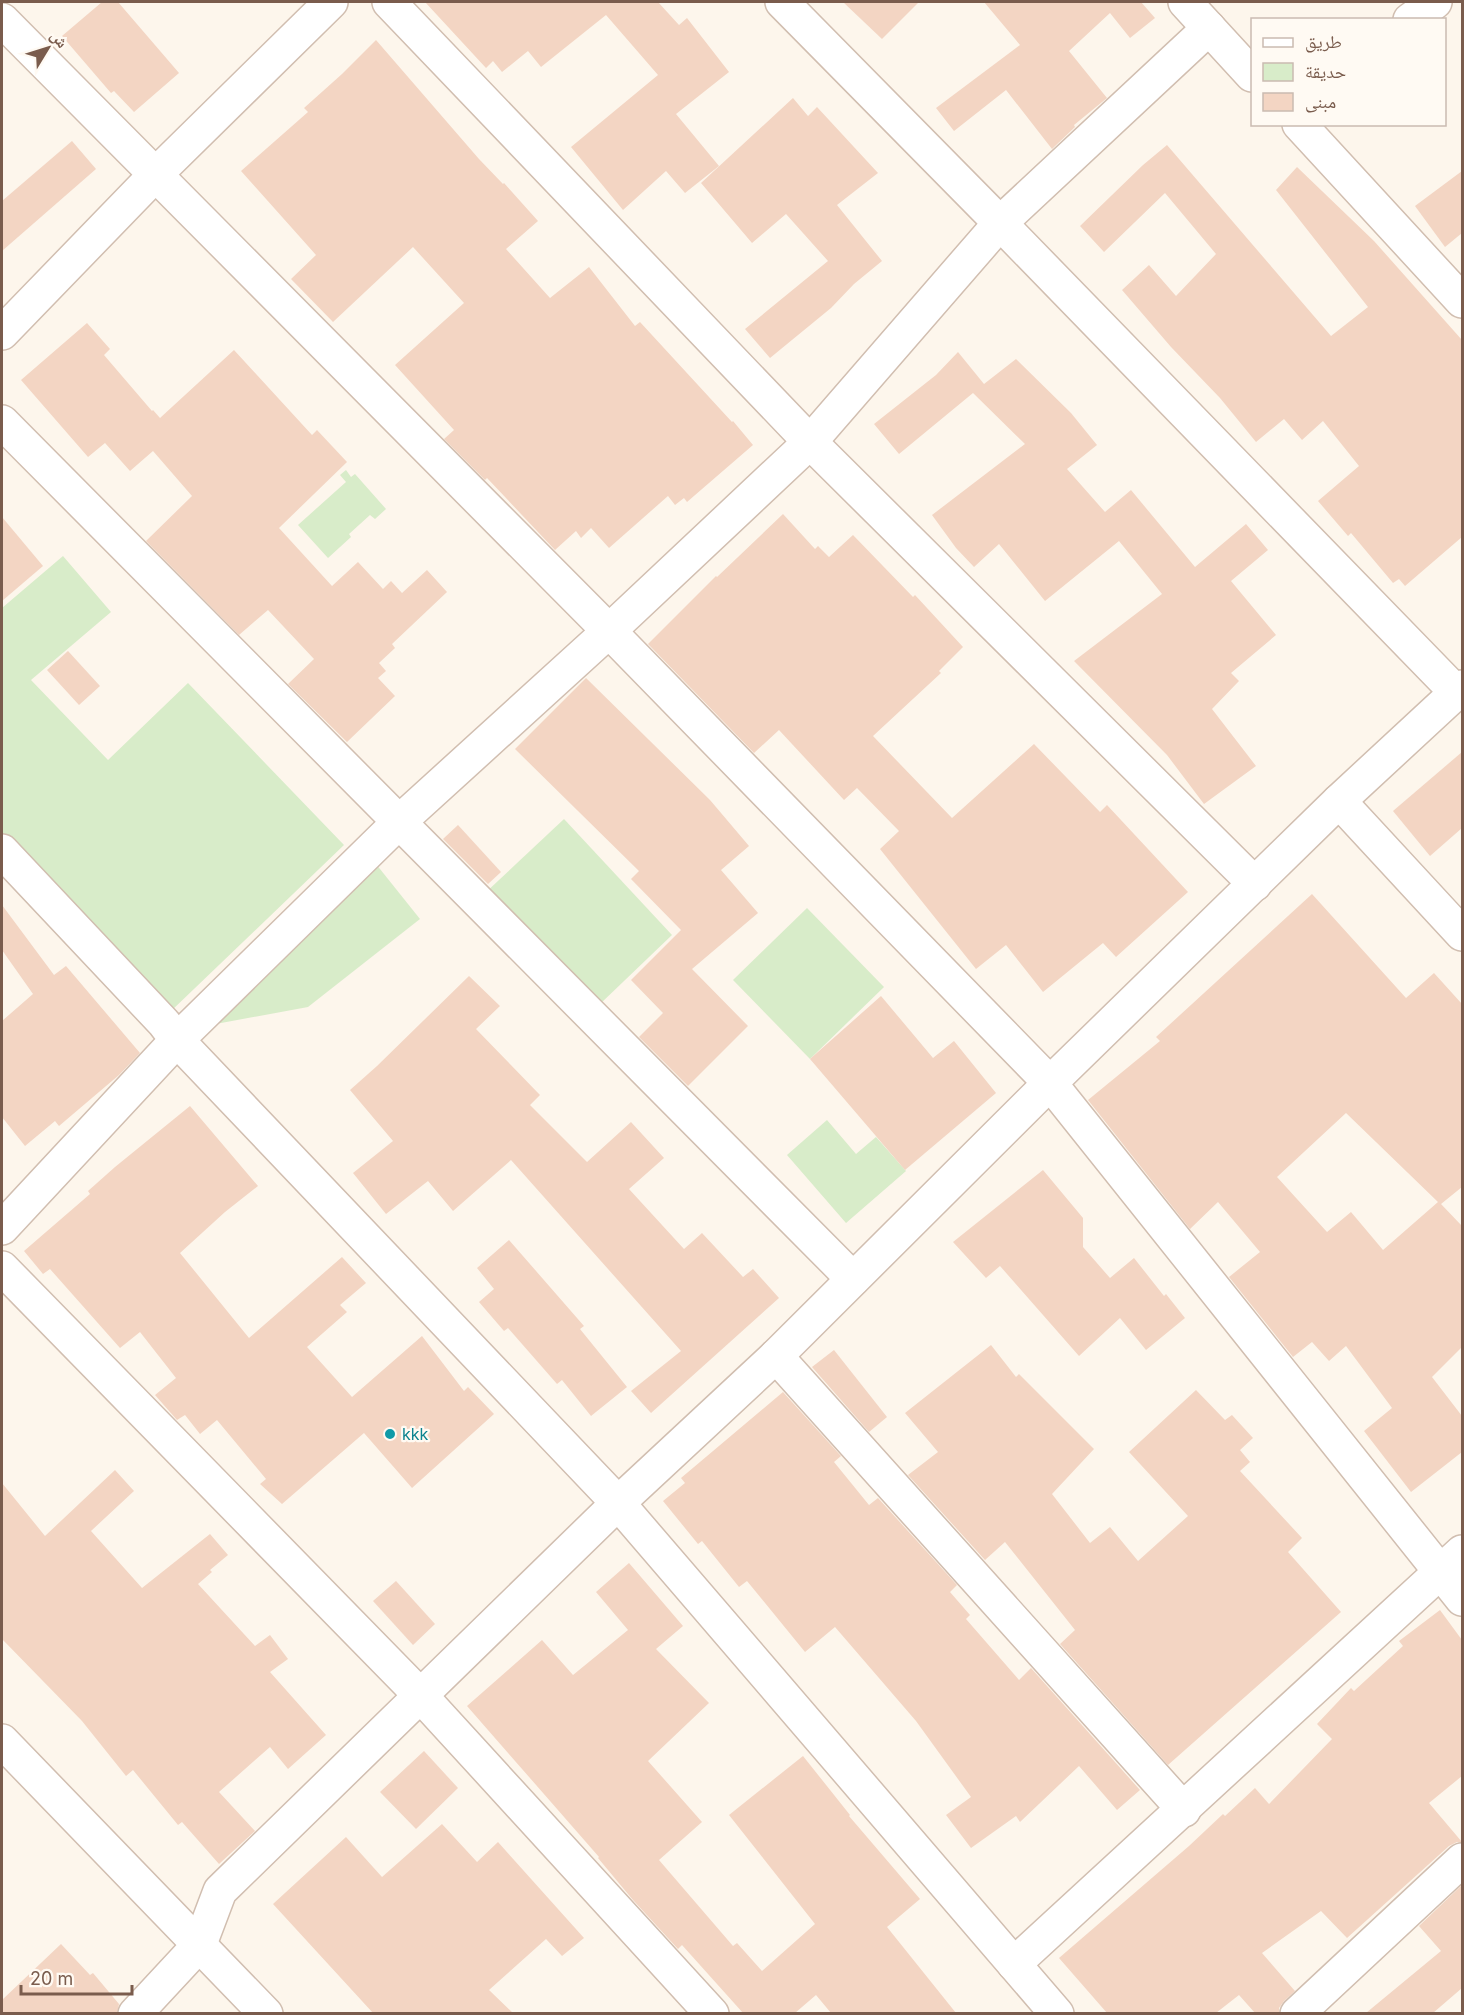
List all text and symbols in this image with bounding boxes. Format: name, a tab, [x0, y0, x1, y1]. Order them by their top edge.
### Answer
north arrow	[18, 18, 78, 78]
legend	[1251, 18, 1446, 126]
text: ش	[47, 26, 73, 52]
text: طريق	[1305, 31, 1342, 53]
text: حديقة	[1305, 61, 1346, 82]
text: مبنى	[1305, 91, 1336, 113]
place label: kkk	[402, 1424, 429, 1444]
marker: kkk	[383, 1427, 397, 1441]
scale bar	[21, 1958, 132, 1996]
text: 20 m	[30, 1968, 73, 1989]

